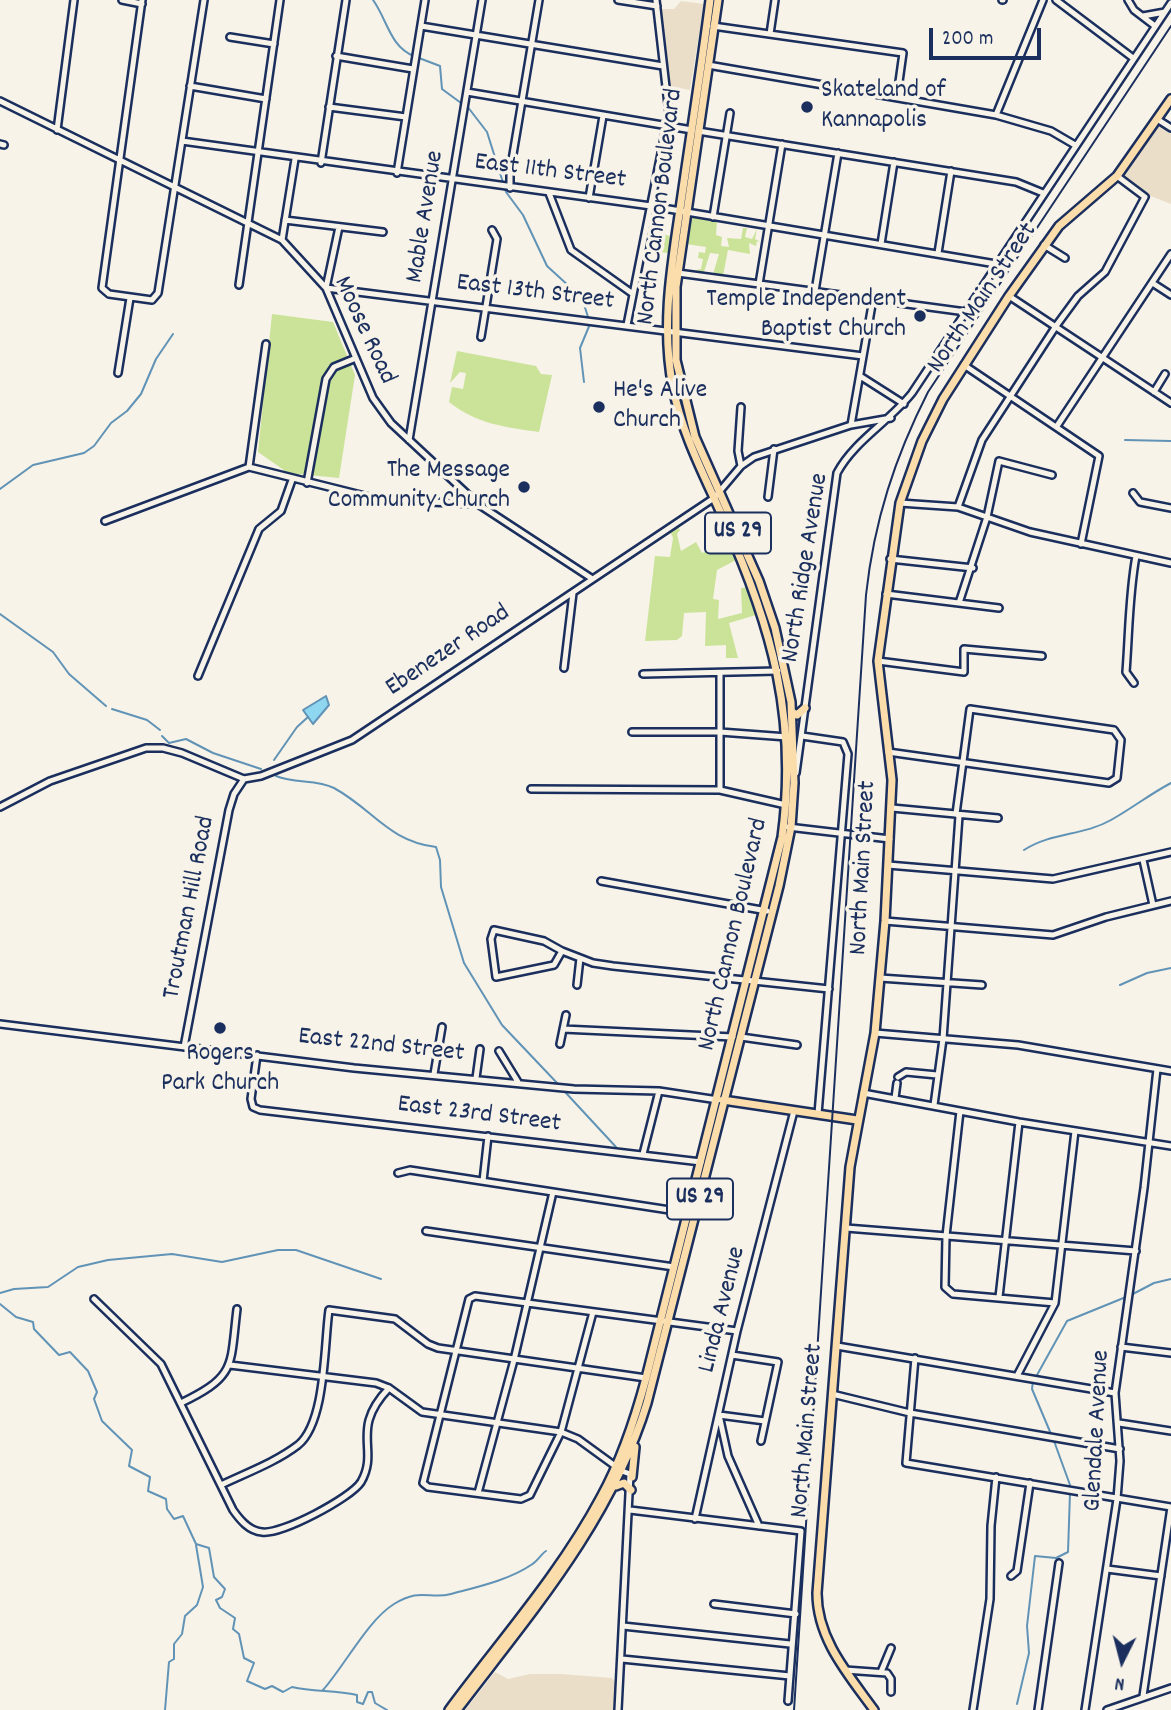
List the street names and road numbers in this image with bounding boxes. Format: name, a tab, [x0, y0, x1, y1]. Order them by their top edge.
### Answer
street label: North Cannon Boulevard	[632, 87, 692, 327]
street label: East 11th Street	[472, 148, 628, 198]
street label: Mable Avenue	[401, 149, 453, 285]
street label: North Main Street	[922, 218, 1046, 380]
street label: East 13th Street	[455, 269, 615, 319]
street label: Moose Road	[324, 272, 402, 390]
street label: North Ridge Avenue	[777, 471, 837, 665]
road number: US 29	[705, 512, 771, 554]
street label: Ebenezer Road	[381, 599, 517, 705]
street label: North Main Street	[845, 780, 885, 956]
street label: Troutman Hill Road	[158, 814, 224, 1002]
street label: North Cannon Boulevard	[693, 816, 777, 1054]
street label: East 22nd Street	[297, 1023, 465, 1071]
street label: East 23rd Street	[396, 1091, 562, 1141]
road number: US 29	[667, 1178, 733, 1219]
street label: Linda Avenue	[693, 1244, 755, 1376]
street label: North Main Street	[786, 1343, 832, 1519]
street label: Glendale Avenue	[1079, 1349, 1119, 1513]

